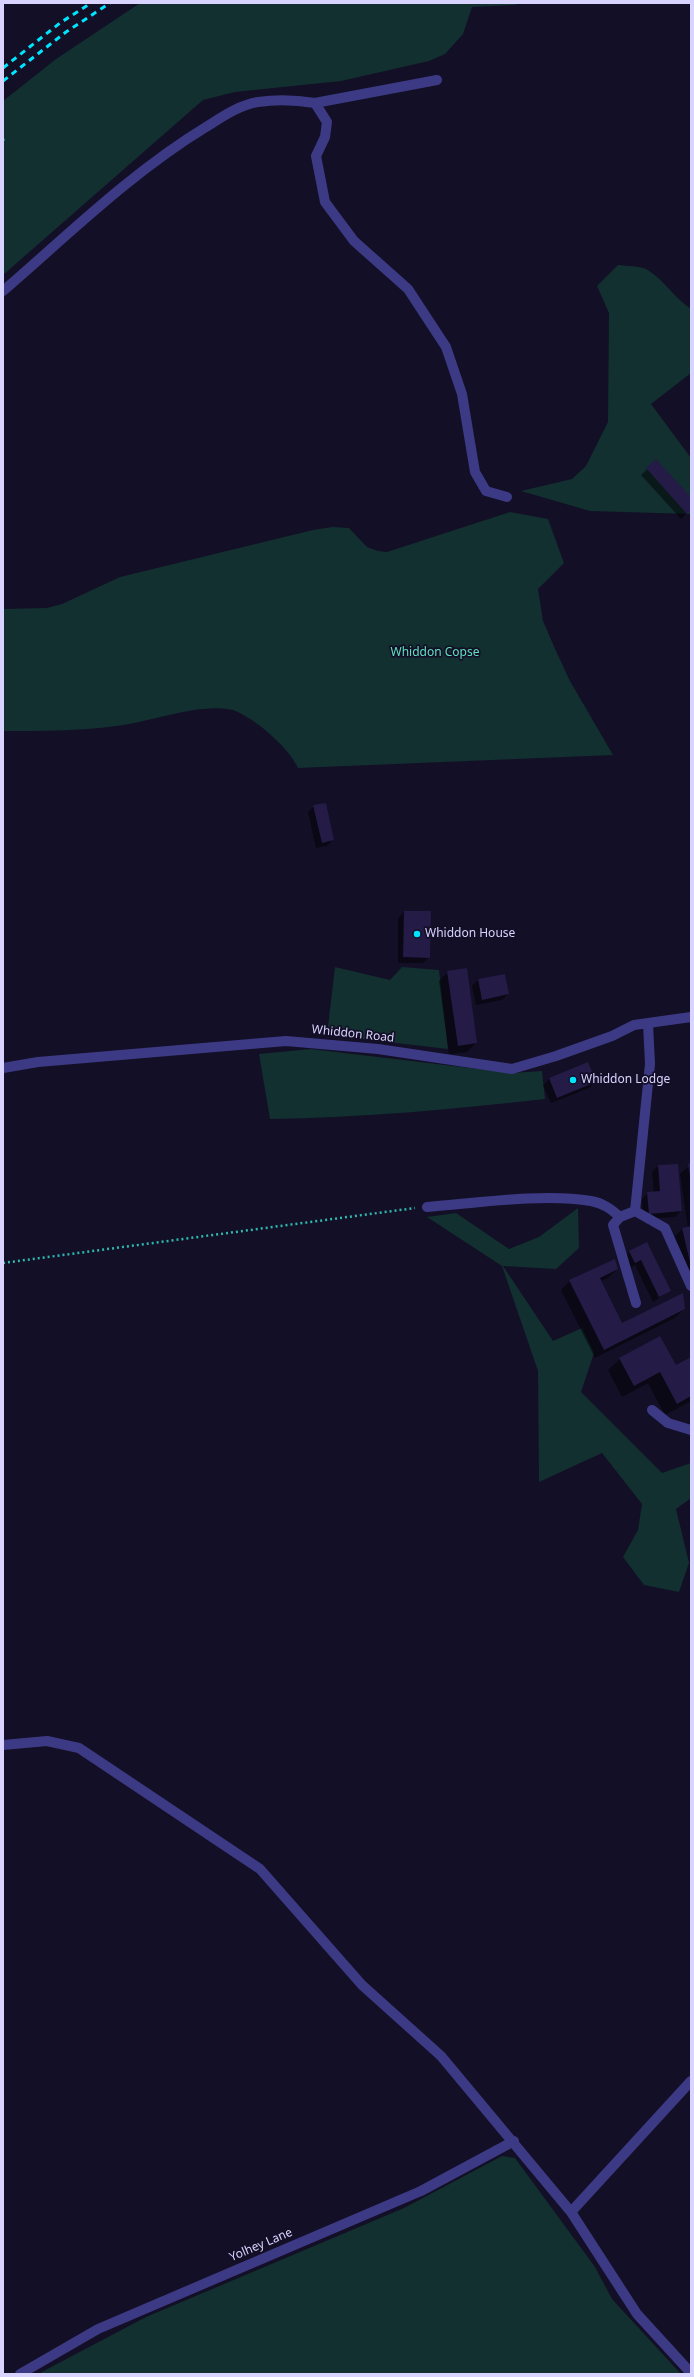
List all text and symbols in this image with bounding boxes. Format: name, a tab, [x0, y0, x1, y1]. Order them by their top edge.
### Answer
park label: Whiddon Copse	[391, 646, 479, 660]
place label: Whiddon House	[425, 927, 515, 941]
marker: Whiddon House	[412, 929, 422, 939]
street label: Whiddon Road	[311, 1022, 395, 1046]
place label: Whiddon Lodge	[581, 1073, 670, 1087]
marker: Whiddon Lodge	[568, 1075, 578, 1085]
street label: Yolhey Lane	[227, 2225, 295, 2265]

